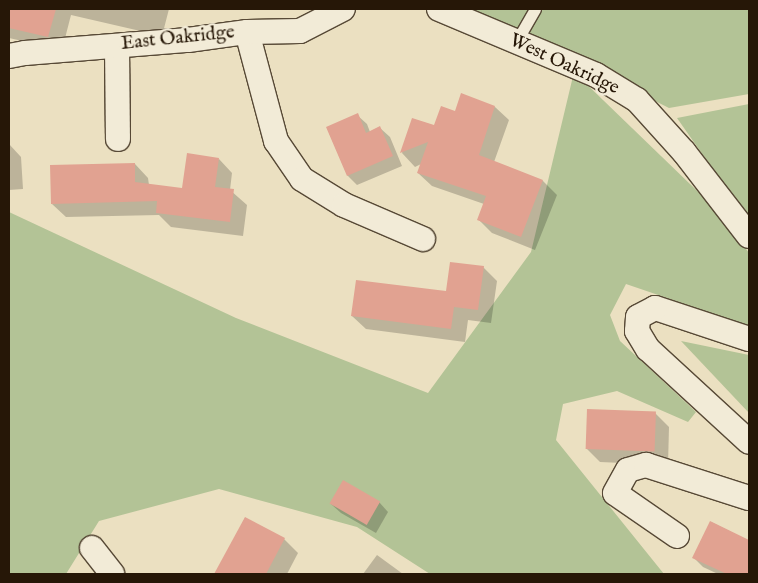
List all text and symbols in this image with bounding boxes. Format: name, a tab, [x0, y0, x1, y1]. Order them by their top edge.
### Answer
street label: East Oakridge	[120, 22, 236, 56]
street label: West Oakridge	[505, 30, 623, 100]

